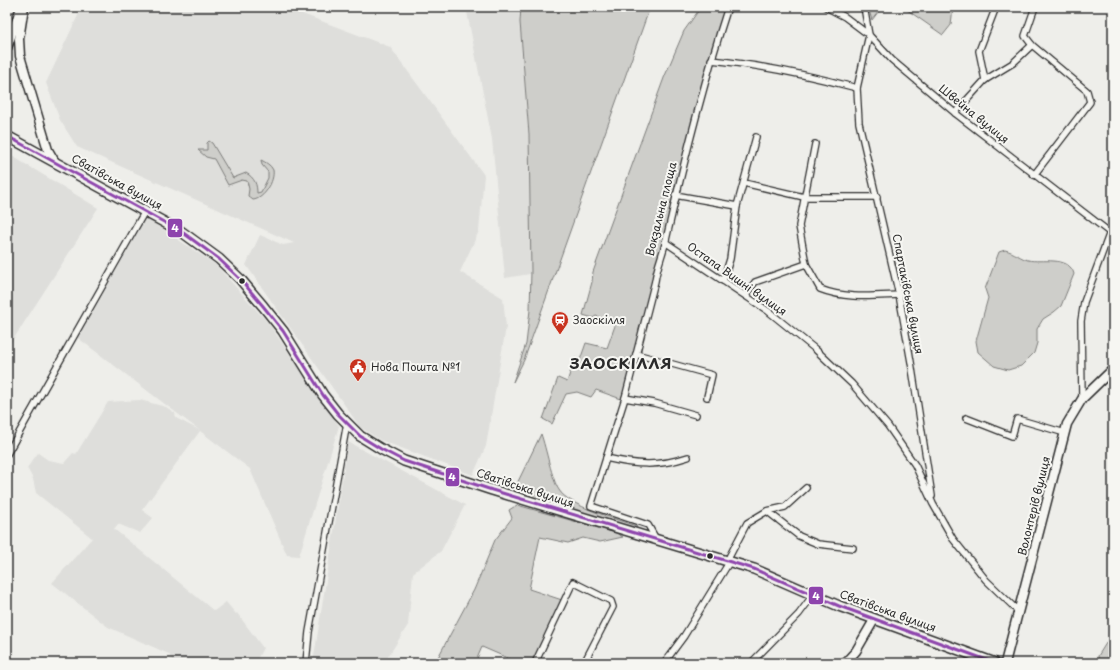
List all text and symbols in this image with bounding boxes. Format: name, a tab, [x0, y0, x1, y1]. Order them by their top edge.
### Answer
street label: Швейна вулиця	[935, 80, 1013, 147]
street label: Сватівська вулиця	[69, 149, 166, 214]
street label: Вокзальна площа	[641, 160, 680, 258]
line badge: 4	[167, 218, 183, 238]
text: 4	[171, 219, 179, 236]
street label: Спартаківська вулиця	[888, 232, 928, 356]
street label: Остапа Вишні вулиця	[684, 238, 791, 319]
unlabelled marker	[237, 276, 247, 286]
station icon: Заоскiлля	[550, 310, 570, 335]
place label: Заоскiлля	[573, 311, 625, 328]
district label: ЗАОСКIЛЛЯ	[569, 351, 672, 374]
public building icon: Нова Пошта №1	[348, 357, 368, 382]
place label: Нова Пошта №1	[371, 358, 460, 375]
street label: Волонтерів вулиця	[1013, 454, 1054, 557]
street label: Сватівська вулиця	[474, 464, 576, 511]
line badge: 4	[445, 467, 460, 487]
text: 4	[448, 468, 456, 485]
unlabelled marker	[705, 551, 715, 561]
street label: Сватівська вулиця	[837, 585, 939, 636]
line badge: 4	[808, 586, 824, 605]
text: 4	[812, 587, 820, 604]

